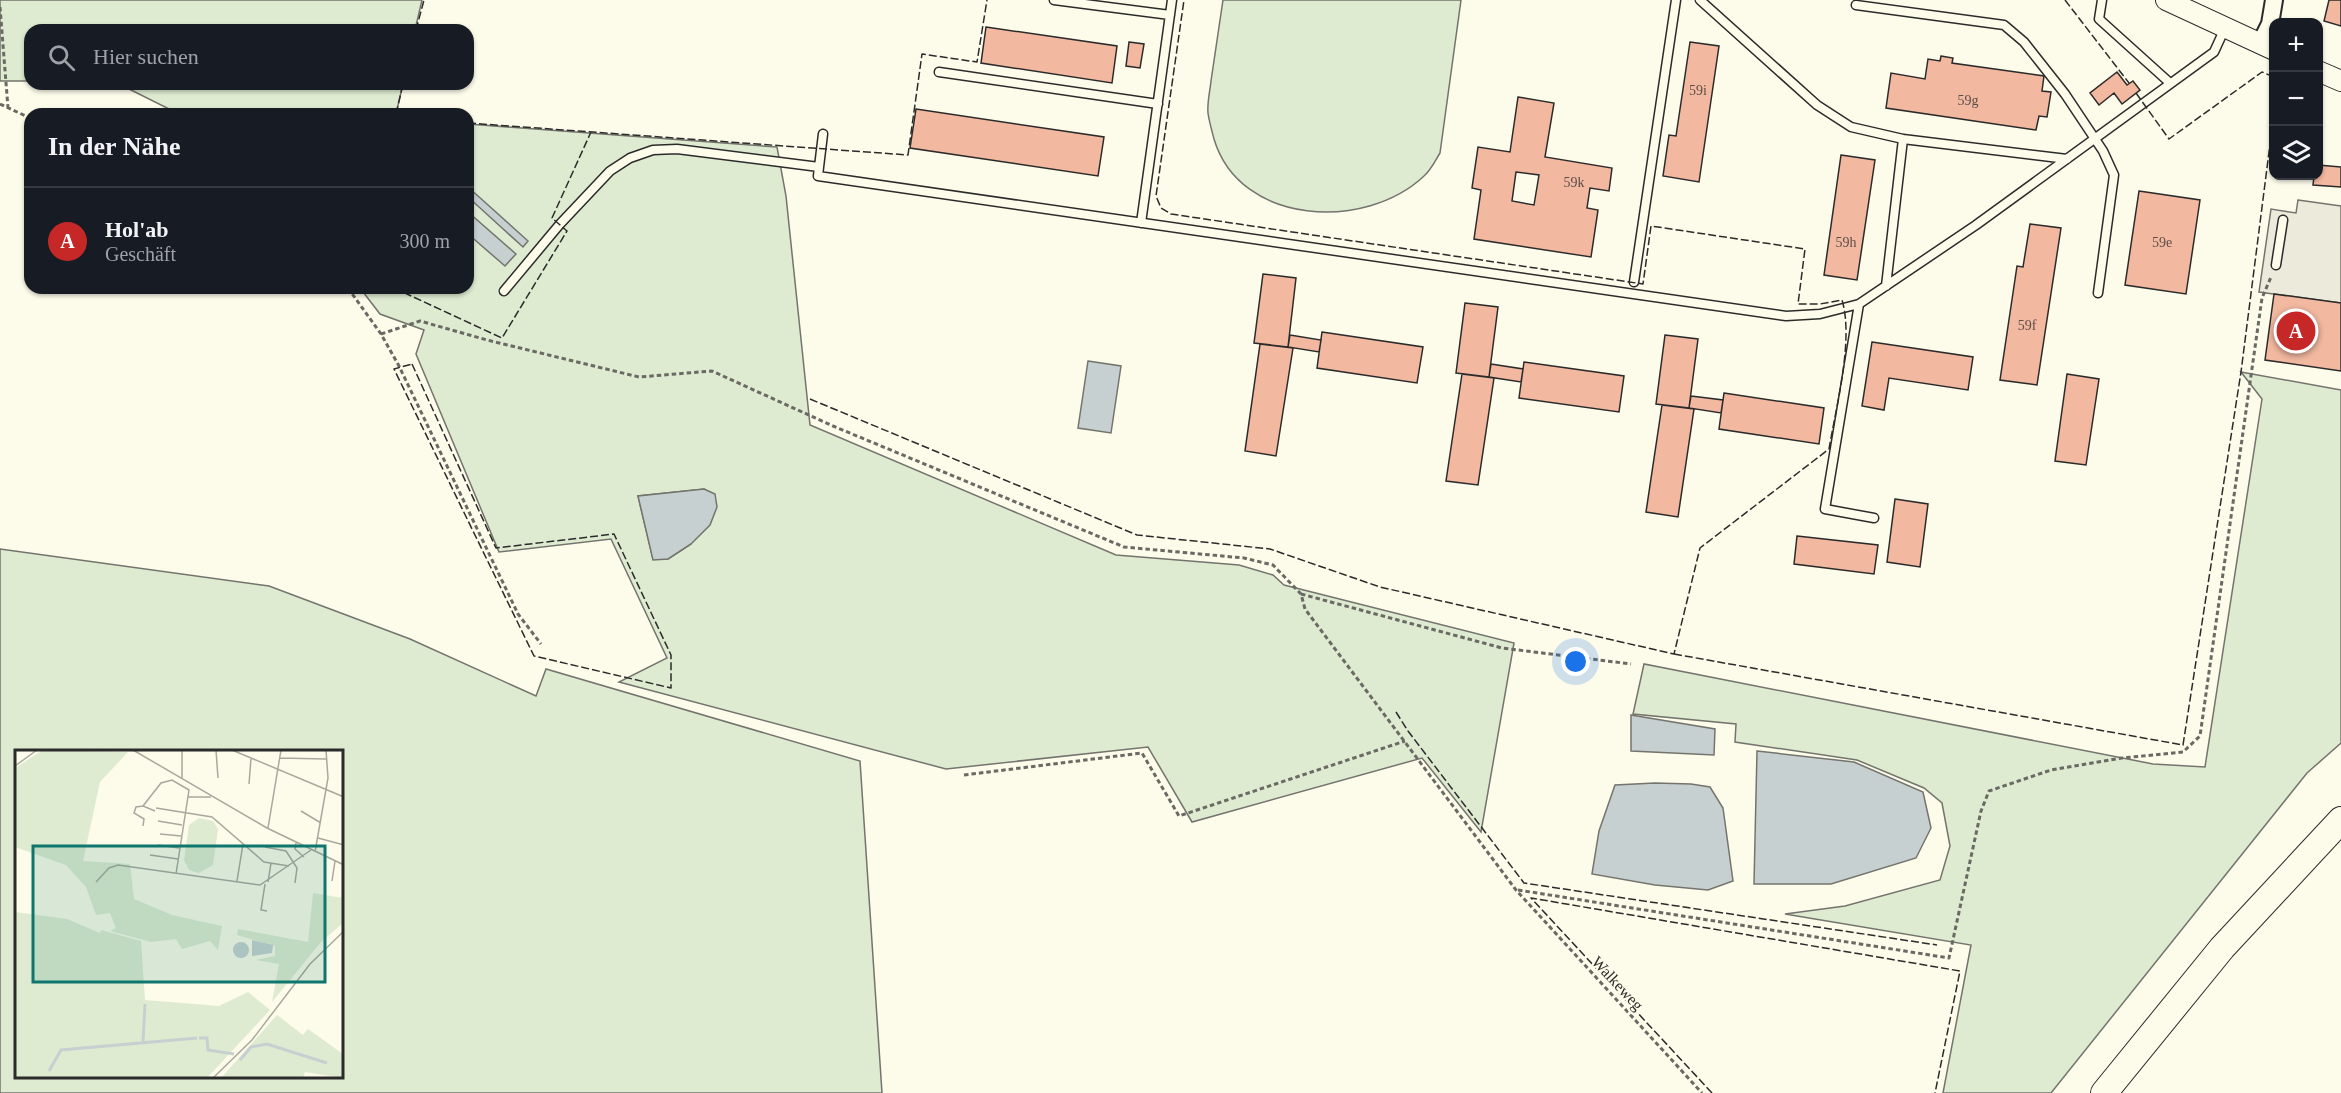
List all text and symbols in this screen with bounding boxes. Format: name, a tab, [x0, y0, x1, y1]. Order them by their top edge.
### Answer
map controls	[2269, 18, 2323, 180]
button: +	[2269, 18, 2323, 72]
search box	[24, 24, 474, 90]
icon: search	[45, 41, 78, 74]
text: Hier suchen	[93, 44, 199, 69]
button: −	[2269, 72, 2323, 126]
house number: 59i	[1689, 83, 1707, 98]
house number: 59g	[1958, 93, 1979, 108]
button: layers	[2269, 126, 2323, 180]
text: In der Nähe	[48, 132, 180, 161]
house number: 59k	[1564, 175, 1585, 190]
text: Hol'ab	[105, 217, 169, 242]
text: A	[60, 230, 75, 252]
text: 300 m	[399, 230, 450, 252]
house number: 59h	[1836, 235, 1857, 250]
house number: 59e	[2152, 235, 2172, 250]
text: Geschäft	[105, 243, 176, 265]
pin: A	[2276, 308, 2316, 354]
house number: 59f	[2018, 318, 2037, 333]
your location	[1561, 647, 1590, 676]
inset map	[15, 750, 344, 1078]
street label: Walkeweg	[1588, 953, 1647, 1014]

